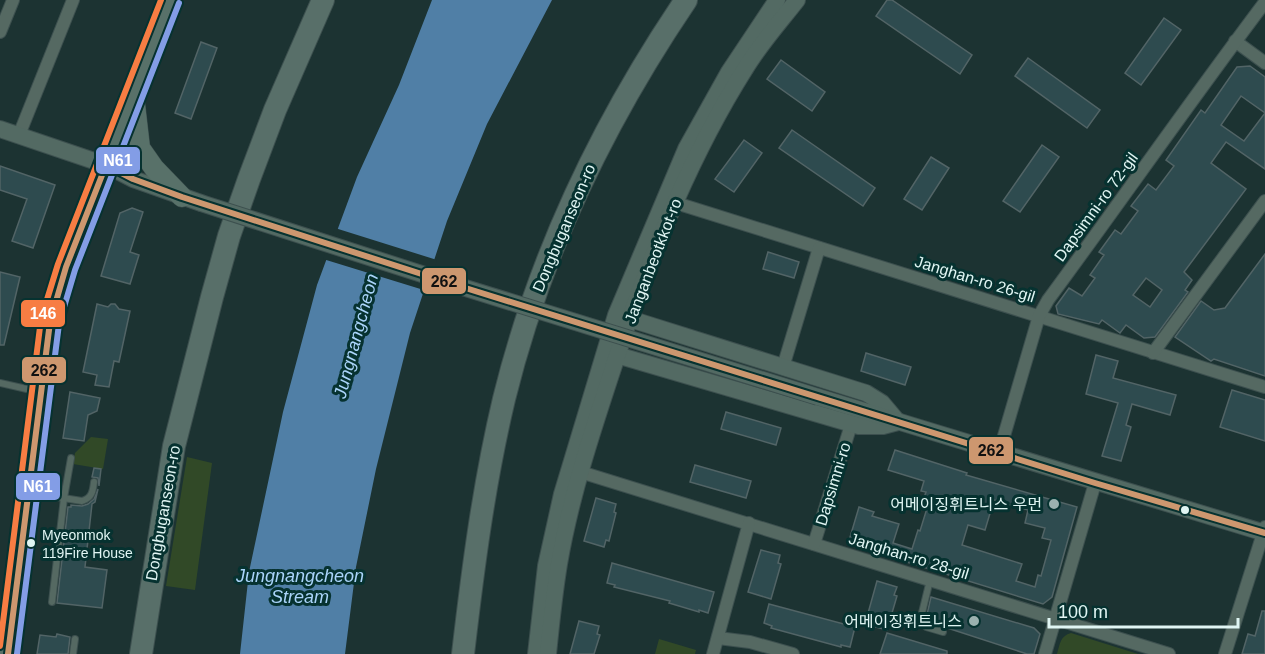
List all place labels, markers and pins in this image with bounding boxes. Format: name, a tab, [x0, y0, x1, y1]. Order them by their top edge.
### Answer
place label: 어메이징휘트니스 우먼	[890, 496, 1042, 513]
marker: 어메이징휘트니스 우먼	[1047, 497, 1061, 511]
unlabelled marker	[1179, 504, 1191, 516]
place label: Myeonmok 119Fire House	[42, 527, 133, 561]
marker: Myeonmok 119Fire House	[25, 537, 37, 549]
place label: 어메이징휘트니스	[844, 613, 962, 630]
marker: 어메이징휘트니스	[967, 614, 981, 628]

